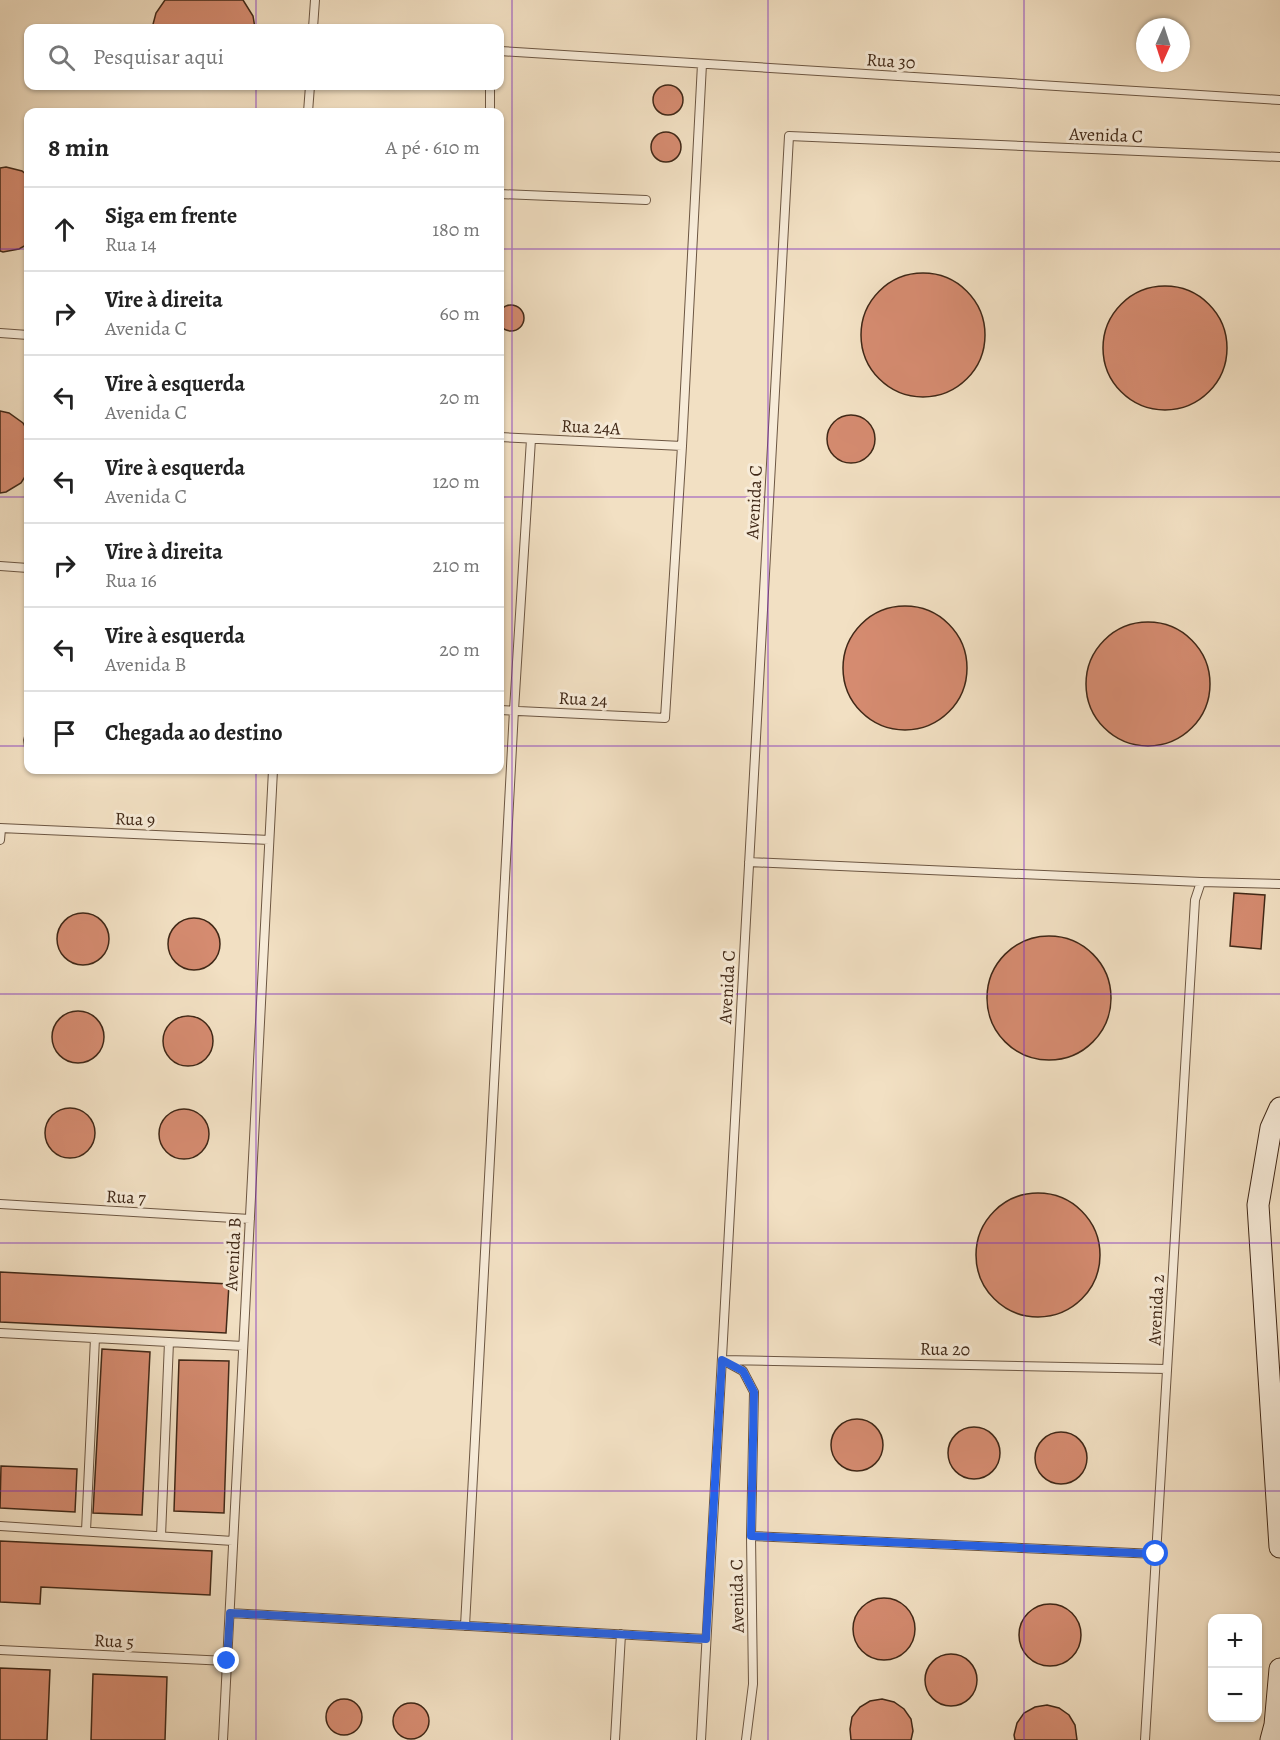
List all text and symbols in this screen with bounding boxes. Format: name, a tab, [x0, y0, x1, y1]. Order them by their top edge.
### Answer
north arrow	[1136, 18, 1190, 72]
search box	[24, 24, 504, 90]
icon: search	[45, 41, 78, 74]
text: Pesquisar aqui	[93, 42, 224, 72]
street label: Rua 30	[866, 47, 916, 75]
street label: Avenida C	[1068, 122, 1143, 148]
text: 8 min	[48, 130, 109, 165]
text: A pé · 610 m	[386, 134, 480, 161]
text: Siga em frente	[105, 201, 237, 231]
icon: ahead	[48, 213, 81, 246]
text: 180 m	[432, 216, 480, 243]
text: Rua 14	[105, 231, 157, 258]
text: Vire à direita	[105, 285, 223, 315]
icon: right	[48, 297, 81, 330]
text: 60 m	[440, 300, 480, 327]
text: Avenida C	[105, 315, 187, 342]
text: Vire à esquerda	[105, 369, 245, 399]
icon: left	[48, 381, 81, 414]
text: 20 m	[439, 384, 480, 411]
text: Avenida C	[105, 399, 187, 426]
street label: Rua 24A	[561, 413, 622, 441]
text: Vire à esquerda	[105, 453, 245, 483]
icon: left	[48, 465, 81, 498]
street label: Avenida C	[740, 465, 768, 540]
text: 120 m	[432, 468, 480, 495]
text: Avenida C	[105, 483, 187, 510]
text: Vire à direita	[105, 537, 223, 567]
icon: right	[48, 549, 81, 582]
text: 210 m	[432, 552, 480, 579]
text: Rua 16	[105, 567, 157, 594]
text: Vire à esquerda	[105, 621, 245, 651]
icon: left	[48, 633, 81, 666]
text: 20 m	[439, 636, 480, 663]
text: Avenida B	[105, 651, 186, 678]
street label: Rua 24	[558, 686, 608, 712]
icon: arrive	[48, 717, 81, 750]
text: Chegada ao destino	[105, 718, 283, 748]
street label: Rua 9	[114, 806, 156, 832]
street label: Avenida C	[713, 950, 741, 1025]
street label: Rua 7	[106, 1184, 147, 1210]
street label: Avenida B	[219, 1217, 247, 1292]
street label: Avenida 2	[1142, 1273, 1170, 1347]
street label: Rua 20	[920, 1337, 970, 1361]
route start	[1142, 1540, 1168, 1566]
street label: Avenida C	[724, 1559, 750, 1634]
map controls	[1208, 1614, 1262, 1722]
button: +	[1208, 1614, 1262, 1668]
street label: Rua 5	[93, 1628, 135, 1654]
route end	[213, 1647, 239, 1673]
button: −	[1208, 1668, 1262, 1722]

